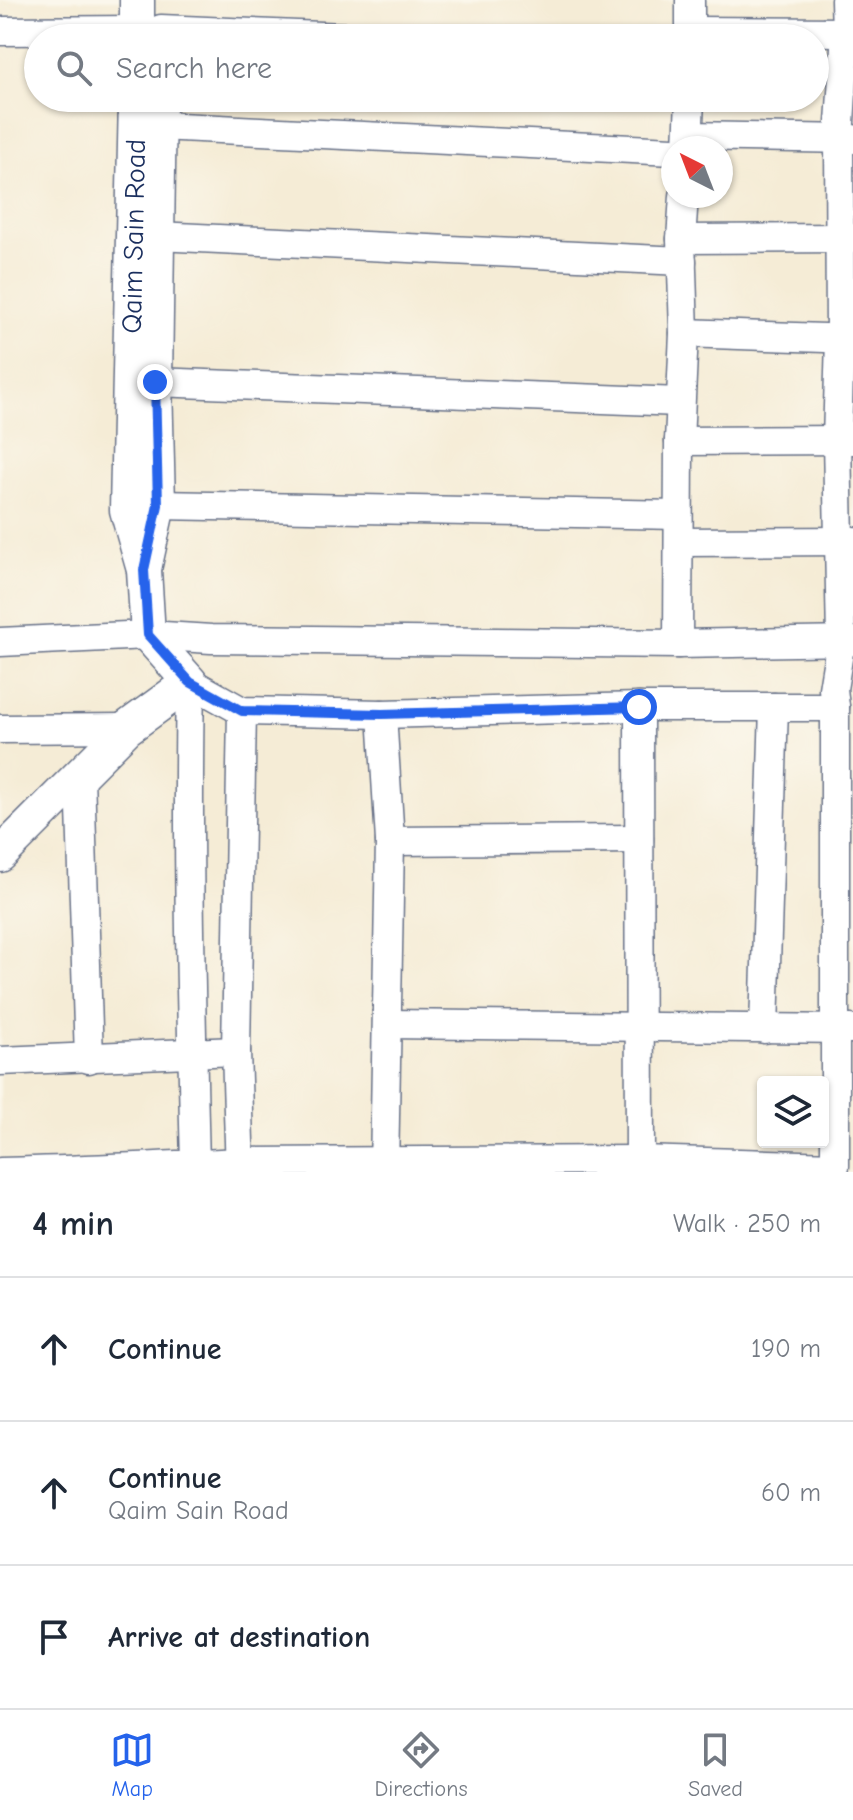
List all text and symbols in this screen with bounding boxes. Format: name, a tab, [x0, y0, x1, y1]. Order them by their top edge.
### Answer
search box	[24, 24, 829, 112]
icon: search	[52, 46, 96, 90]
text: Search here	[116, 51, 272, 86]
north arrow	[661, 136, 733, 208]
street label: Qaim Sain Road	[116, 139, 152, 334]
route end	[137, 364, 173, 400]
route start	[621, 689, 657, 725]
map controls	[757, 1076, 829, 1148]
button: layers	[757, 1076, 829, 1148]
text: 4 min	[32, 1204, 114, 1244]
text: Walk · 250 m	[673, 1209, 821, 1239]
icon: ahead	[32, 1327, 76, 1371]
text: Continue	[108, 1332, 222, 1367]
text: 190 m	[751, 1334, 821, 1364]
text: Continue	[108, 1461, 222, 1496]
icon: ahead	[32, 1471, 76, 1515]
text: 60 m	[761, 1478, 821, 1508]
text: Qaim Sain Road	[108, 1496, 289, 1526]
icon: arrive	[32, 1615, 76, 1659]
text: Arrive at destination	[108, 1620, 370, 1655]
tab: Map	[110, 1728, 154, 1802]
tab: Directions	[375, 1728, 468, 1802]
tab: Saved	[688, 1728, 743, 1802]

